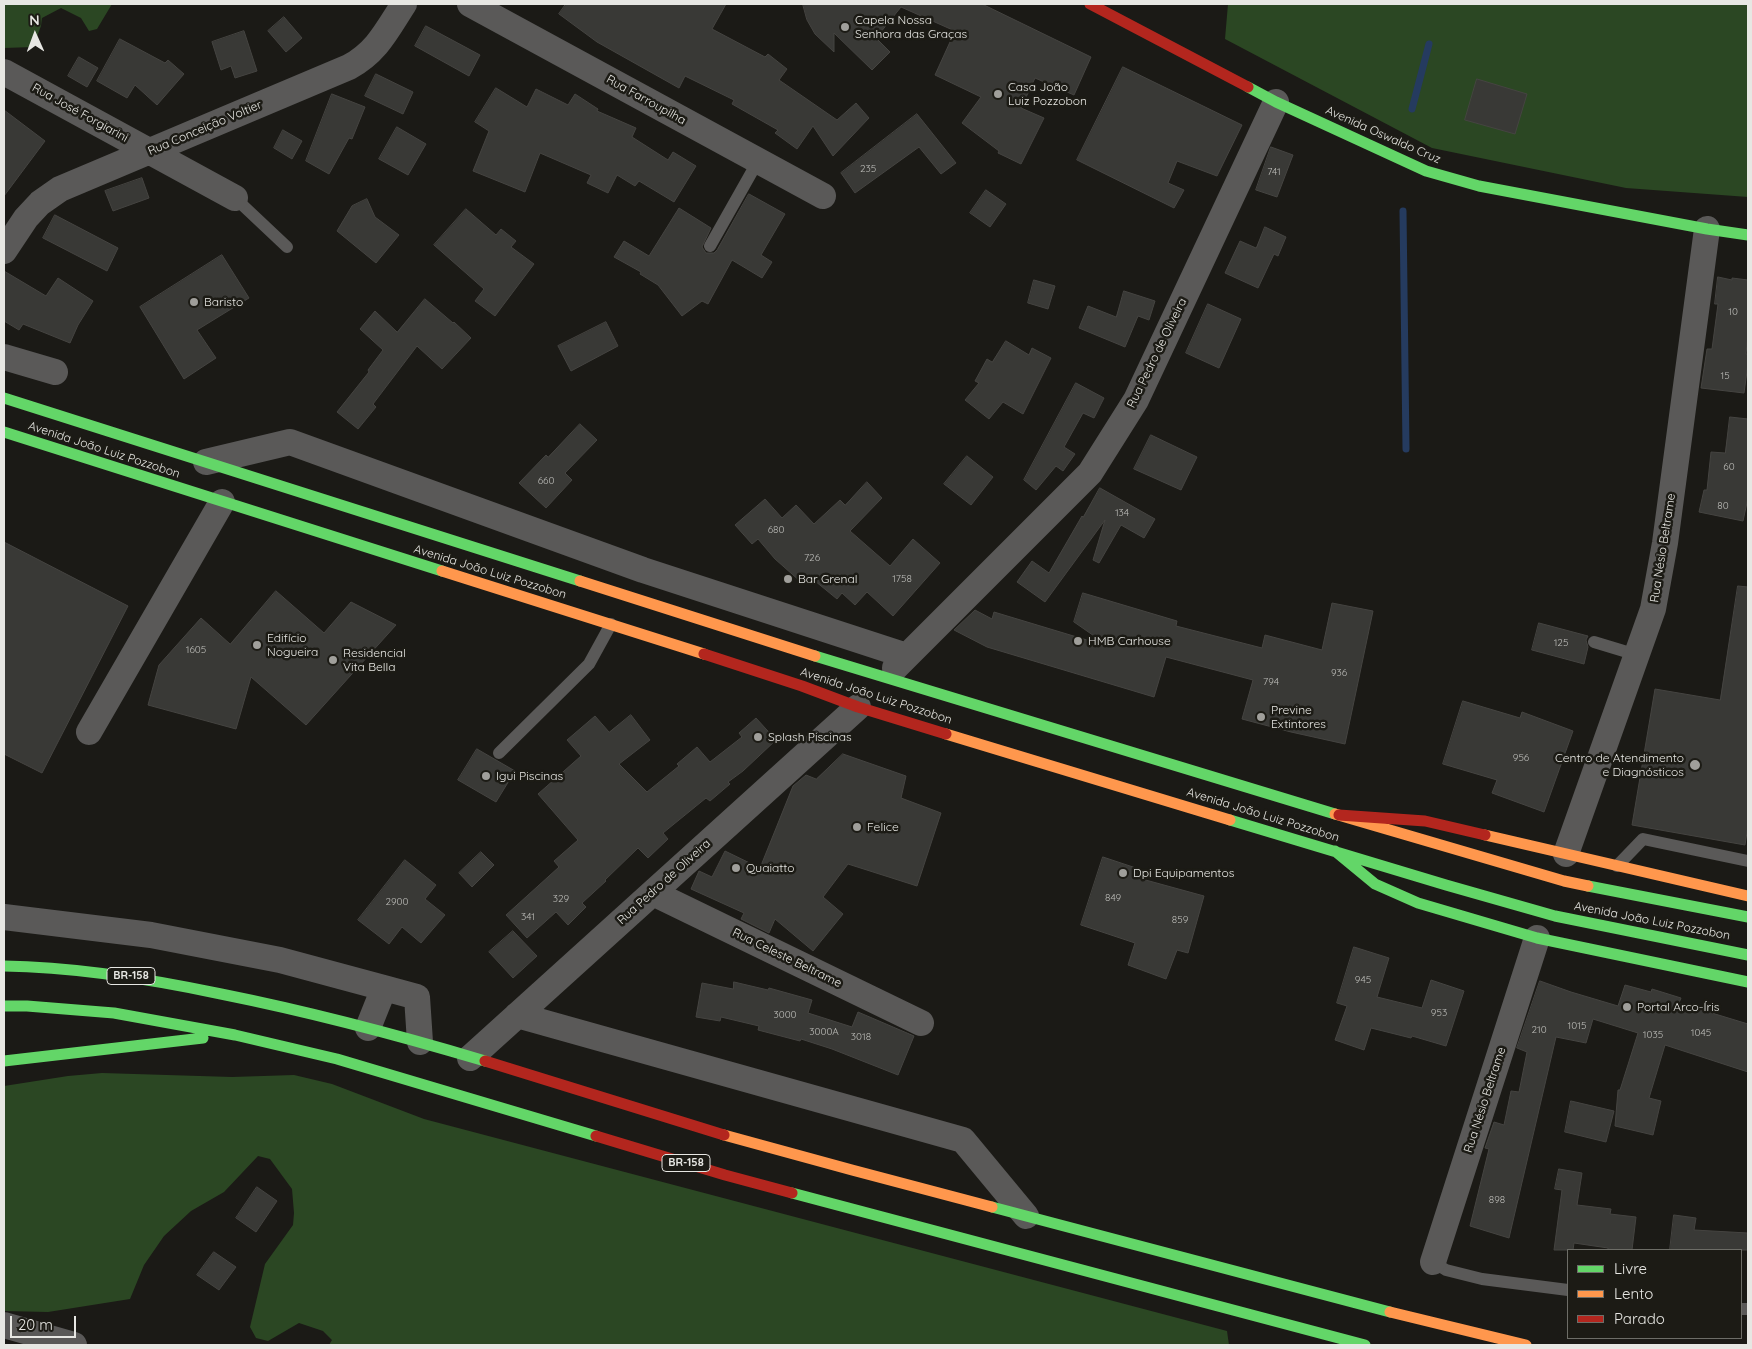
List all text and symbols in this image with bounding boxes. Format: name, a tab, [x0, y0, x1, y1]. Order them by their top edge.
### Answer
north arrow	[10, 10, 60, 60]
text: N	[29, 11, 40, 29]
place label: Capela Nossa Senhora das Graças	[855, 13, 967, 41]
marker: Capela Nossa Senhora das Graças	[839, 21, 851, 33]
street label: Rua Farroupilha	[604, 72, 688, 128]
place label: Casa João Luiz Pozzobon	[1008, 80, 1087, 108]
street label: Rua José Forgiarini	[30, 81, 130, 145]
marker: Casa João Luiz Pozzobon	[992, 88, 1004, 100]
street label: Rua Conceição Voltier	[146, 97, 264, 159]
street label: Avenida Oswaldo Cruz	[1323, 103, 1443, 167]
house number: 235	[860, 163, 876, 175]
house number: 741	[1267, 166, 1281, 178]
place label: Baristo	[204, 295, 243, 309]
marker: Baristo	[188, 296, 200, 308]
street label: Rua Pedro de Oliveira	[1124, 296, 1190, 410]
house number: 10	[1728, 306, 1738, 318]
house number: 15	[1720, 370, 1730, 382]
street label: Avenida João Luiz Pozzobon	[26, 419, 182, 481]
house number: 60	[1723, 461, 1735, 473]
house number: 660	[538, 475, 554, 487]
street label: Rua Nésio Beltrame	[1647, 492, 1679, 604]
house number: 80	[1717, 500, 1729, 512]
house number: 134	[1115, 507, 1129, 519]
house number: 680	[768, 524, 784, 536]
street label: Avenida João Luiz Pozzobon	[412, 542, 568, 602]
house number: 726	[804, 552, 820, 564]
place label: Bar Grenal	[798, 572, 857, 586]
marker: Bar Grenal	[782, 573, 794, 585]
house number: 1758	[892, 573, 912, 585]
place label: Edifício Nogueira	[267, 631, 318, 659]
place label: HMB Carhouse	[1088, 634, 1171, 648]
marker: HMB Carhouse	[1072, 635, 1084, 647]
house number: 125	[1554, 637, 1568, 649]
marker: Edifício Nogueira	[251, 639, 263, 651]
house number: 1605	[186, 644, 206, 656]
place label: Residencial Vita Bella	[343, 646, 406, 674]
marker: Residencial Vita Bella	[327, 654, 339, 666]
street label: Avenida João Luiz Pozzobon	[798, 665, 954, 727]
house number: 936	[1331, 667, 1347, 679]
house number: 794	[1263, 676, 1279, 688]
place label: Previne Extintores	[1271, 703, 1326, 731]
marker: Previne Extintores	[1255, 711, 1267, 723]
place label: Splash Piscinas	[768, 730, 852, 744]
marker: Splash Piscinas	[752, 731, 764, 743]
place label: Centro de Atendimento e Diagnósticos	[1555, 751, 1684, 779]
house number: 956	[1513, 752, 1529, 764]
marker: Centro de Atendimento e Diagnósticos	[1688, 758, 1702, 772]
place label: Igui Piscinas	[496, 769, 563, 783]
marker: Igui Piscinas	[480, 770, 492, 782]
street label: Avenida João Luiz Pozzobon	[1185, 785, 1341, 845]
place label: Felice	[867, 820, 899, 834]
marker: Felice	[851, 821, 863, 833]
street label: Rua Pedro de Oliveira	[614, 836, 714, 928]
place label: Quaiatto	[746, 861, 795, 875]
marker: Quaiatto	[730, 862, 742, 874]
place label: Dpi Equipamentos	[1133, 866, 1234, 880]
marker: Dpi Equipamentos	[1117, 867, 1129, 879]
house number: 849	[1105, 892, 1121, 904]
house number: 329	[553, 893, 569, 905]
house number: 2900	[385, 896, 409, 908]
street label: Avenida João Luiz Pozzobon	[1573, 899, 1731, 943]
house number: 341	[521, 911, 535, 923]
house number: 859	[1172, 914, 1188, 926]
street label: Rua Celeste Beltrame	[730, 925, 844, 991]
road number: BR-158	[107, 968, 155, 984]
house number: 945	[1355, 974, 1371, 986]
place label: Portal Arco-Íris	[1637, 1000, 1719, 1014]
marker: Portal Arco-Íris	[1621, 1001, 1633, 1013]
house number: 953	[1431, 1007, 1447, 1019]
house number: 3000	[773, 1009, 797, 1021]
house number: 1015	[1568, 1020, 1586, 1032]
house number: 210	[1531, 1024, 1547, 1036]
house number: 3000A	[809, 1026, 839, 1038]
house number: 1045	[1691, 1027, 1711, 1039]
house number: 1035	[1643, 1029, 1663, 1041]
house number: 3018	[851, 1031, 871, 1043]
street label: Rua Nésio Beltrame	[1461, 1045, 1509, 1155]
road number: BR-158	[662, 1154, 710, 1172]
house number: 898	[1489, 1194, 1505, 1206]
legend	[1567, 1249, 1742, 1339]
text: Livre	[1614, 1259, 1647, 1278]
text: Lento	[1614, 1284, 1653, 1303]
scale bar	[12, 1306, 79, 1338]
text: Parado	[1614, 1309, 1665, 1328]
text: 20 m	[18, 1315, 53, 1334]

